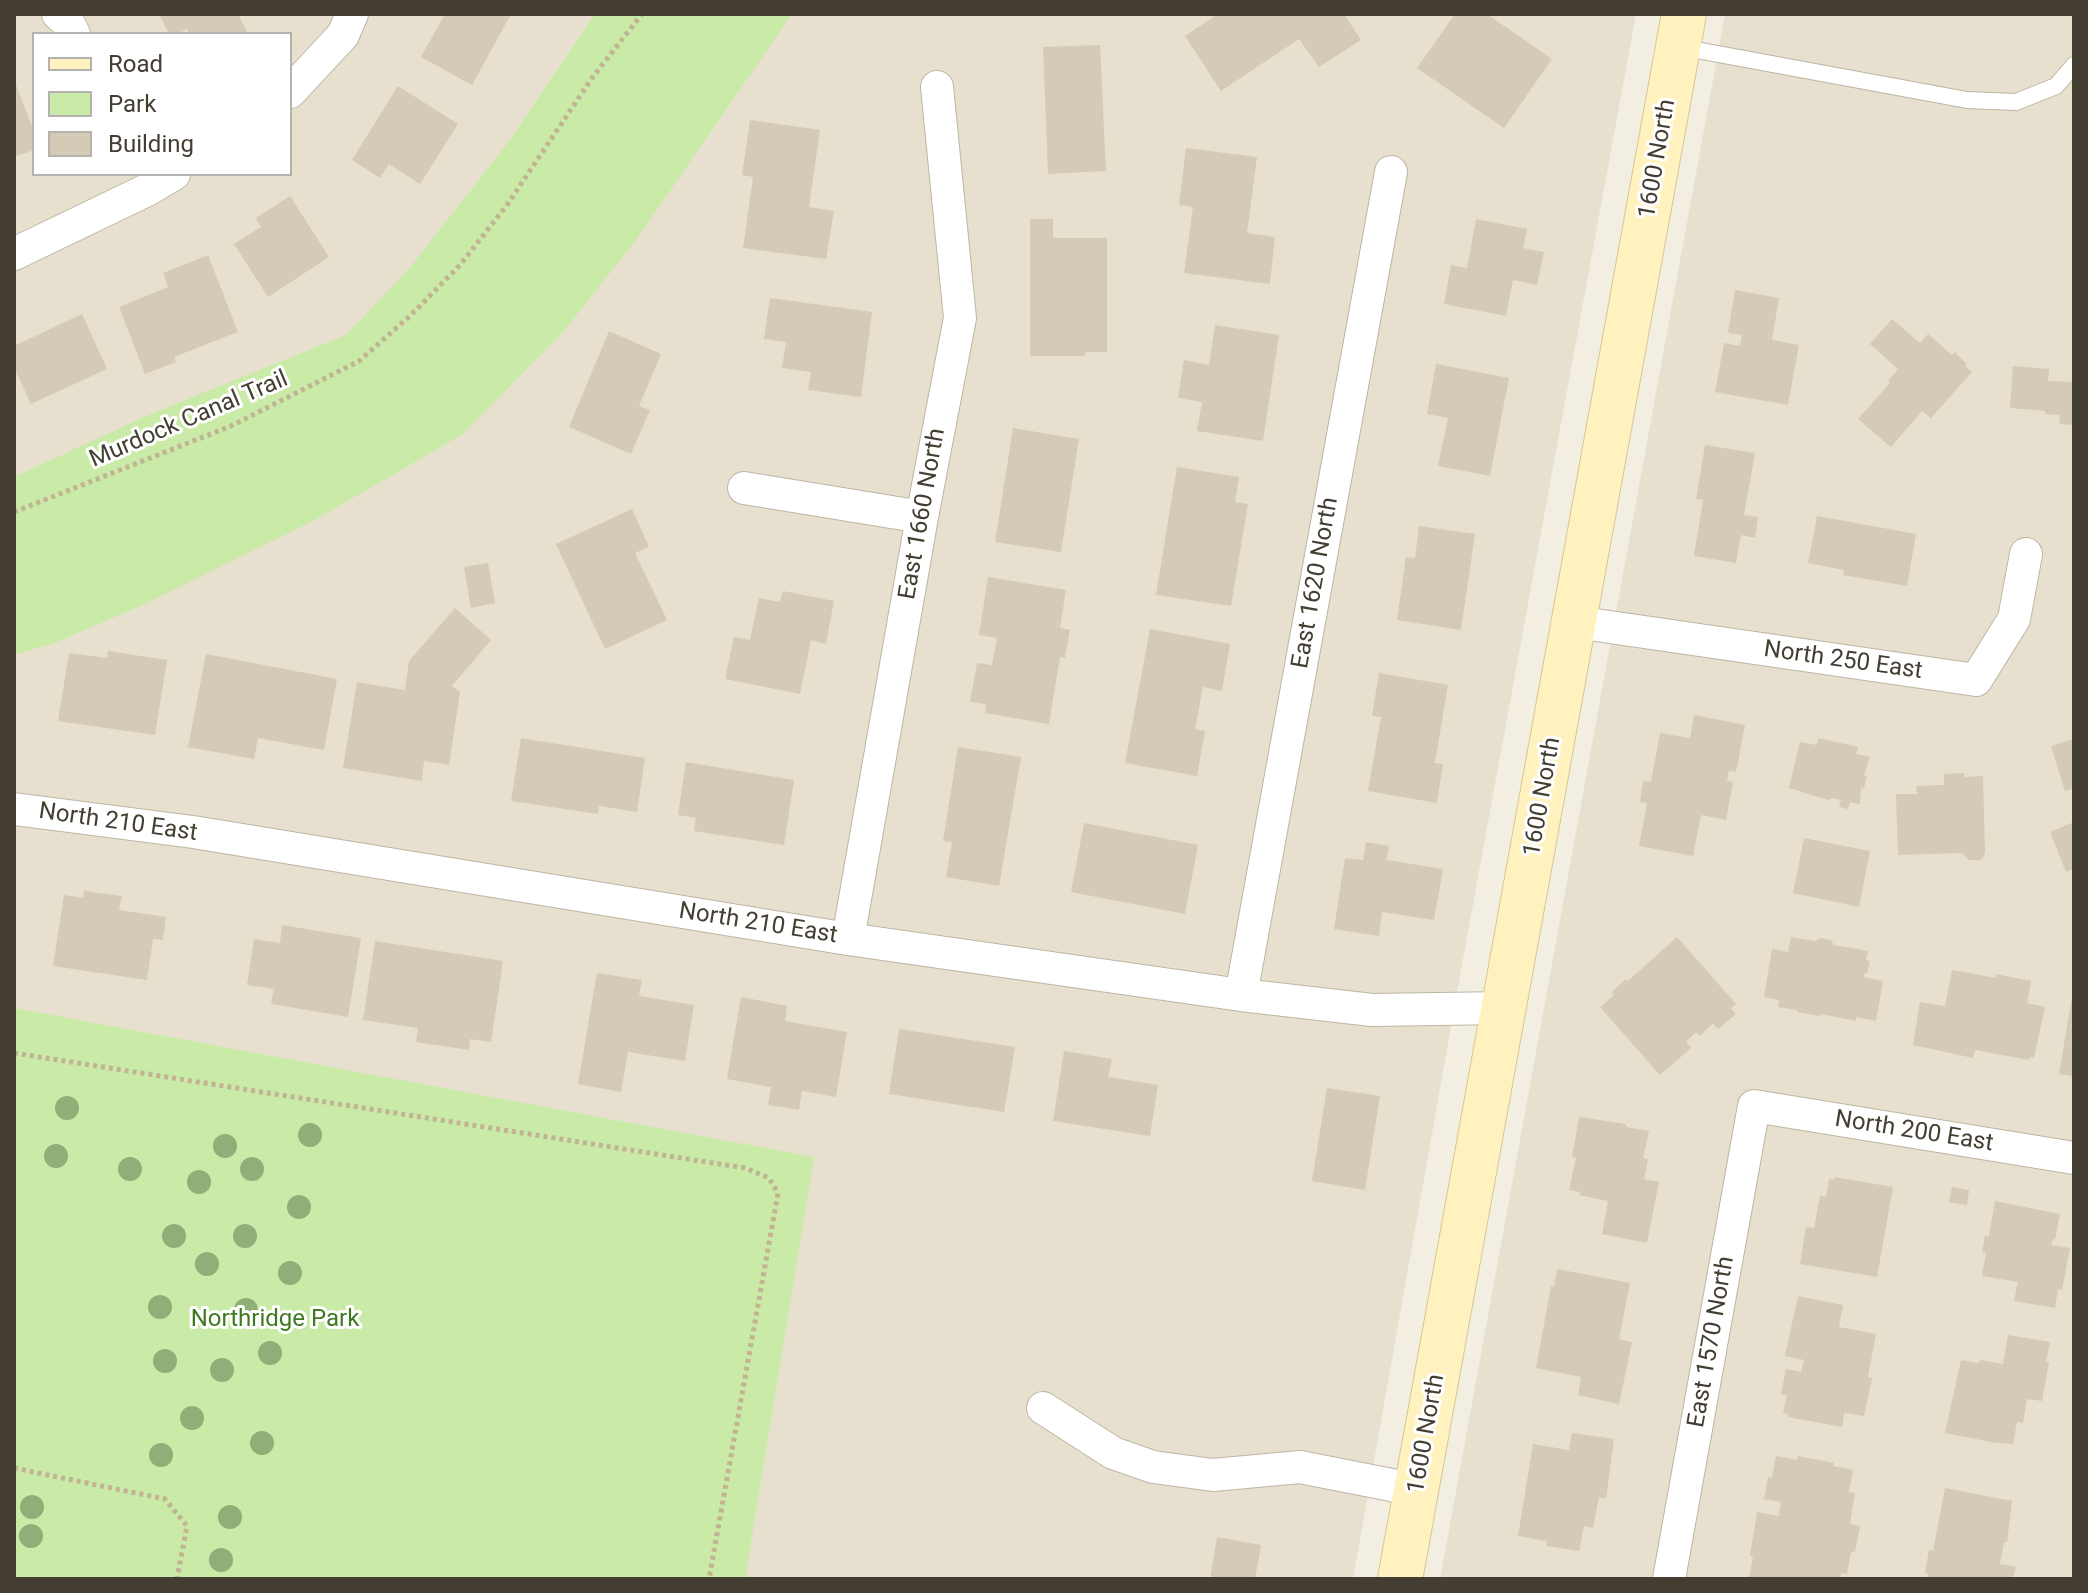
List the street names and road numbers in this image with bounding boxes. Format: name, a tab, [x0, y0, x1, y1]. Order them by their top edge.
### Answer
street label: 1600 North	[1633, 97, 1683, 221]
street label: Murdock Canal Trail	[86, 365, 292, 475]
street label: East 1660 North	[894, 426, 952, 602]
street label: East 1620 North	[1287, 495, 1345, 671]
street label: North 250 East	[1762, 636, 1924, 686]
street label: 1600 North	[1518, 735, 1568, 859]
street label: North 210 East	[37, 798, 199, 848]
street label: North 210 East	[677, 897, 839, 951]
street label: North 200 East	[1833, 1105, 1995, 1159]
street label: East 1570 North	[1683, 1254, 1741, 1430]
street label: 1600 North	[1402, 1372, 1452, 1496]

